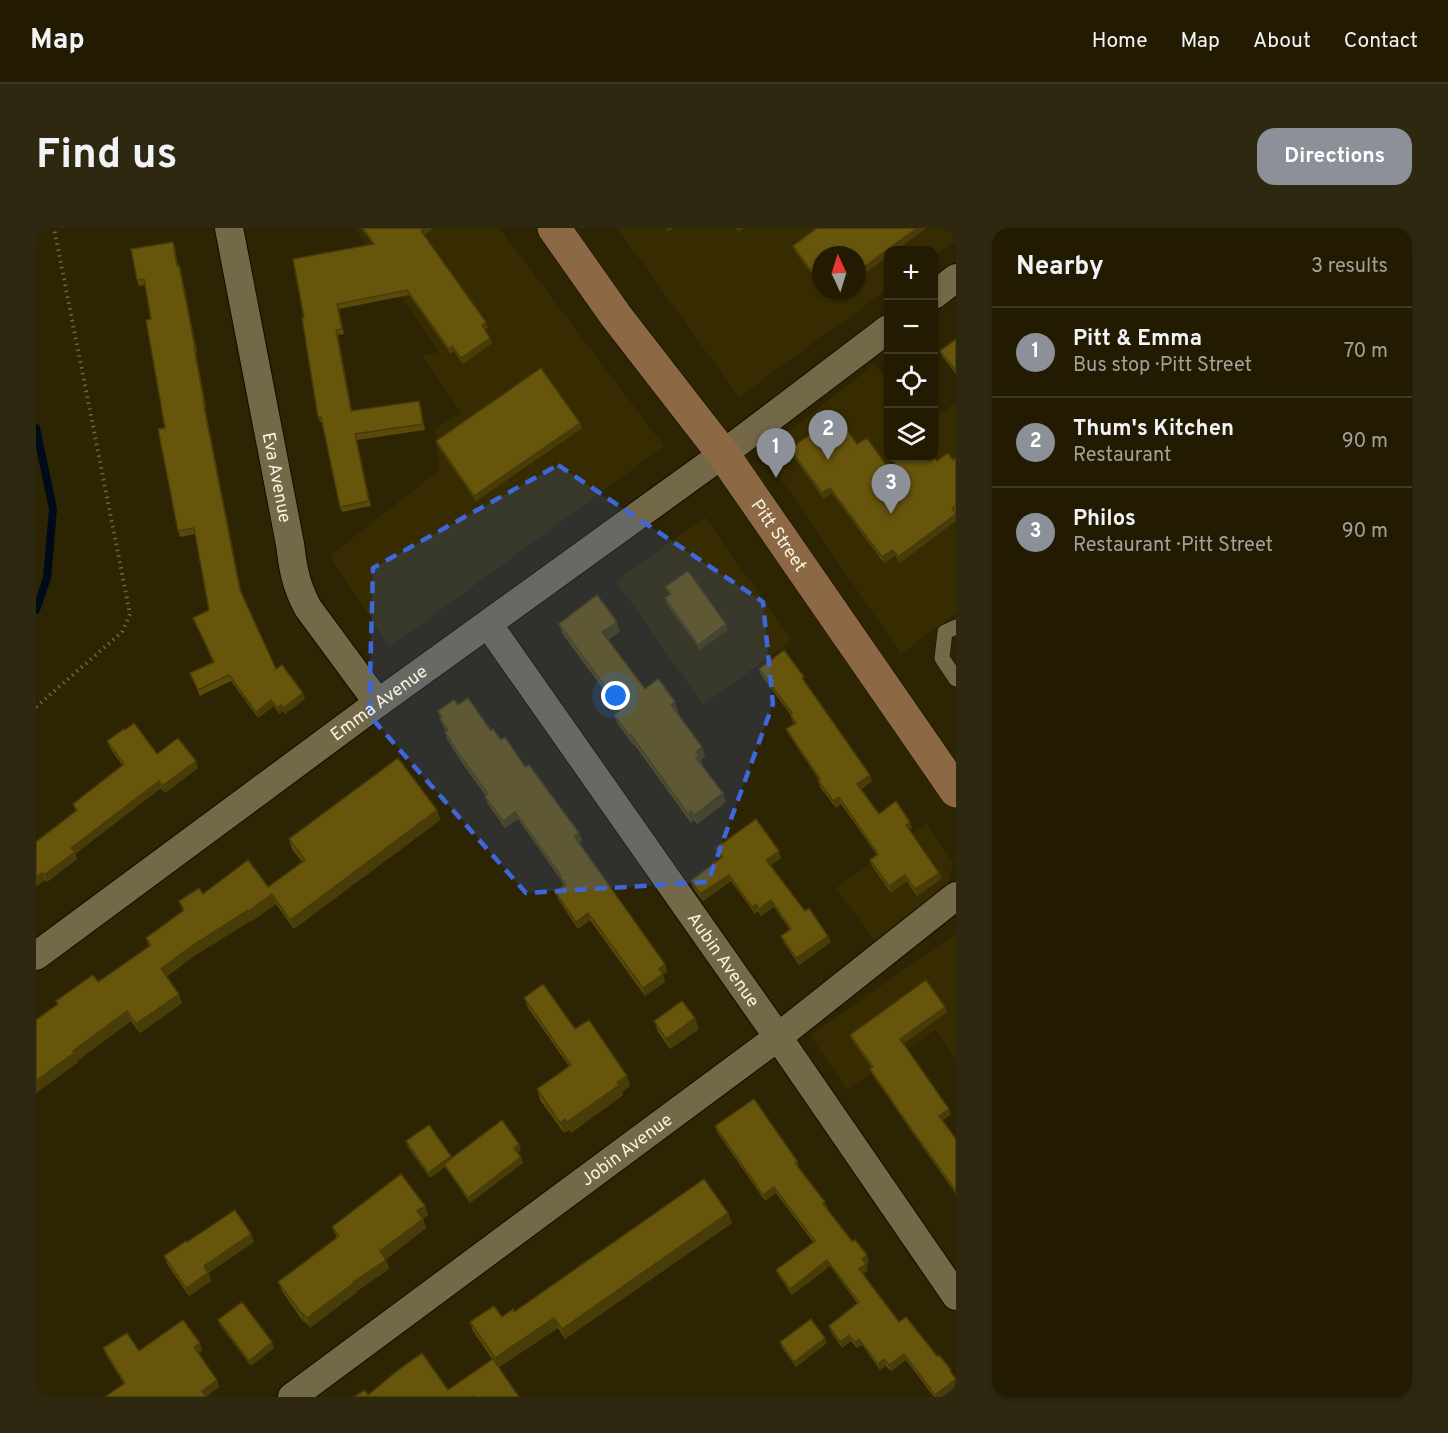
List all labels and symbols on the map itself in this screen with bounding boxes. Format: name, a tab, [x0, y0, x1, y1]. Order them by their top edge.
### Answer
north arrow	[812, 246, 866, 300]
pin: 2	[808, 410, 848, 460]
pin: 1	[756, 428, 796, 478]
street label: Eva Avenue	[256, 430, 296, 525]
pin: 3	[872, 464, 910, 514]
street label: Pitt Street	[745, 495, 811, 577]
street label: Emma Avenue	[326, 661, 433, 747]
your location	[601, 681, 630, 710]
street label: Aubin Avenue	[681, 908, 764, 1012]
street label: Jobin Avenue	[577, 1109, 678, 1192]

